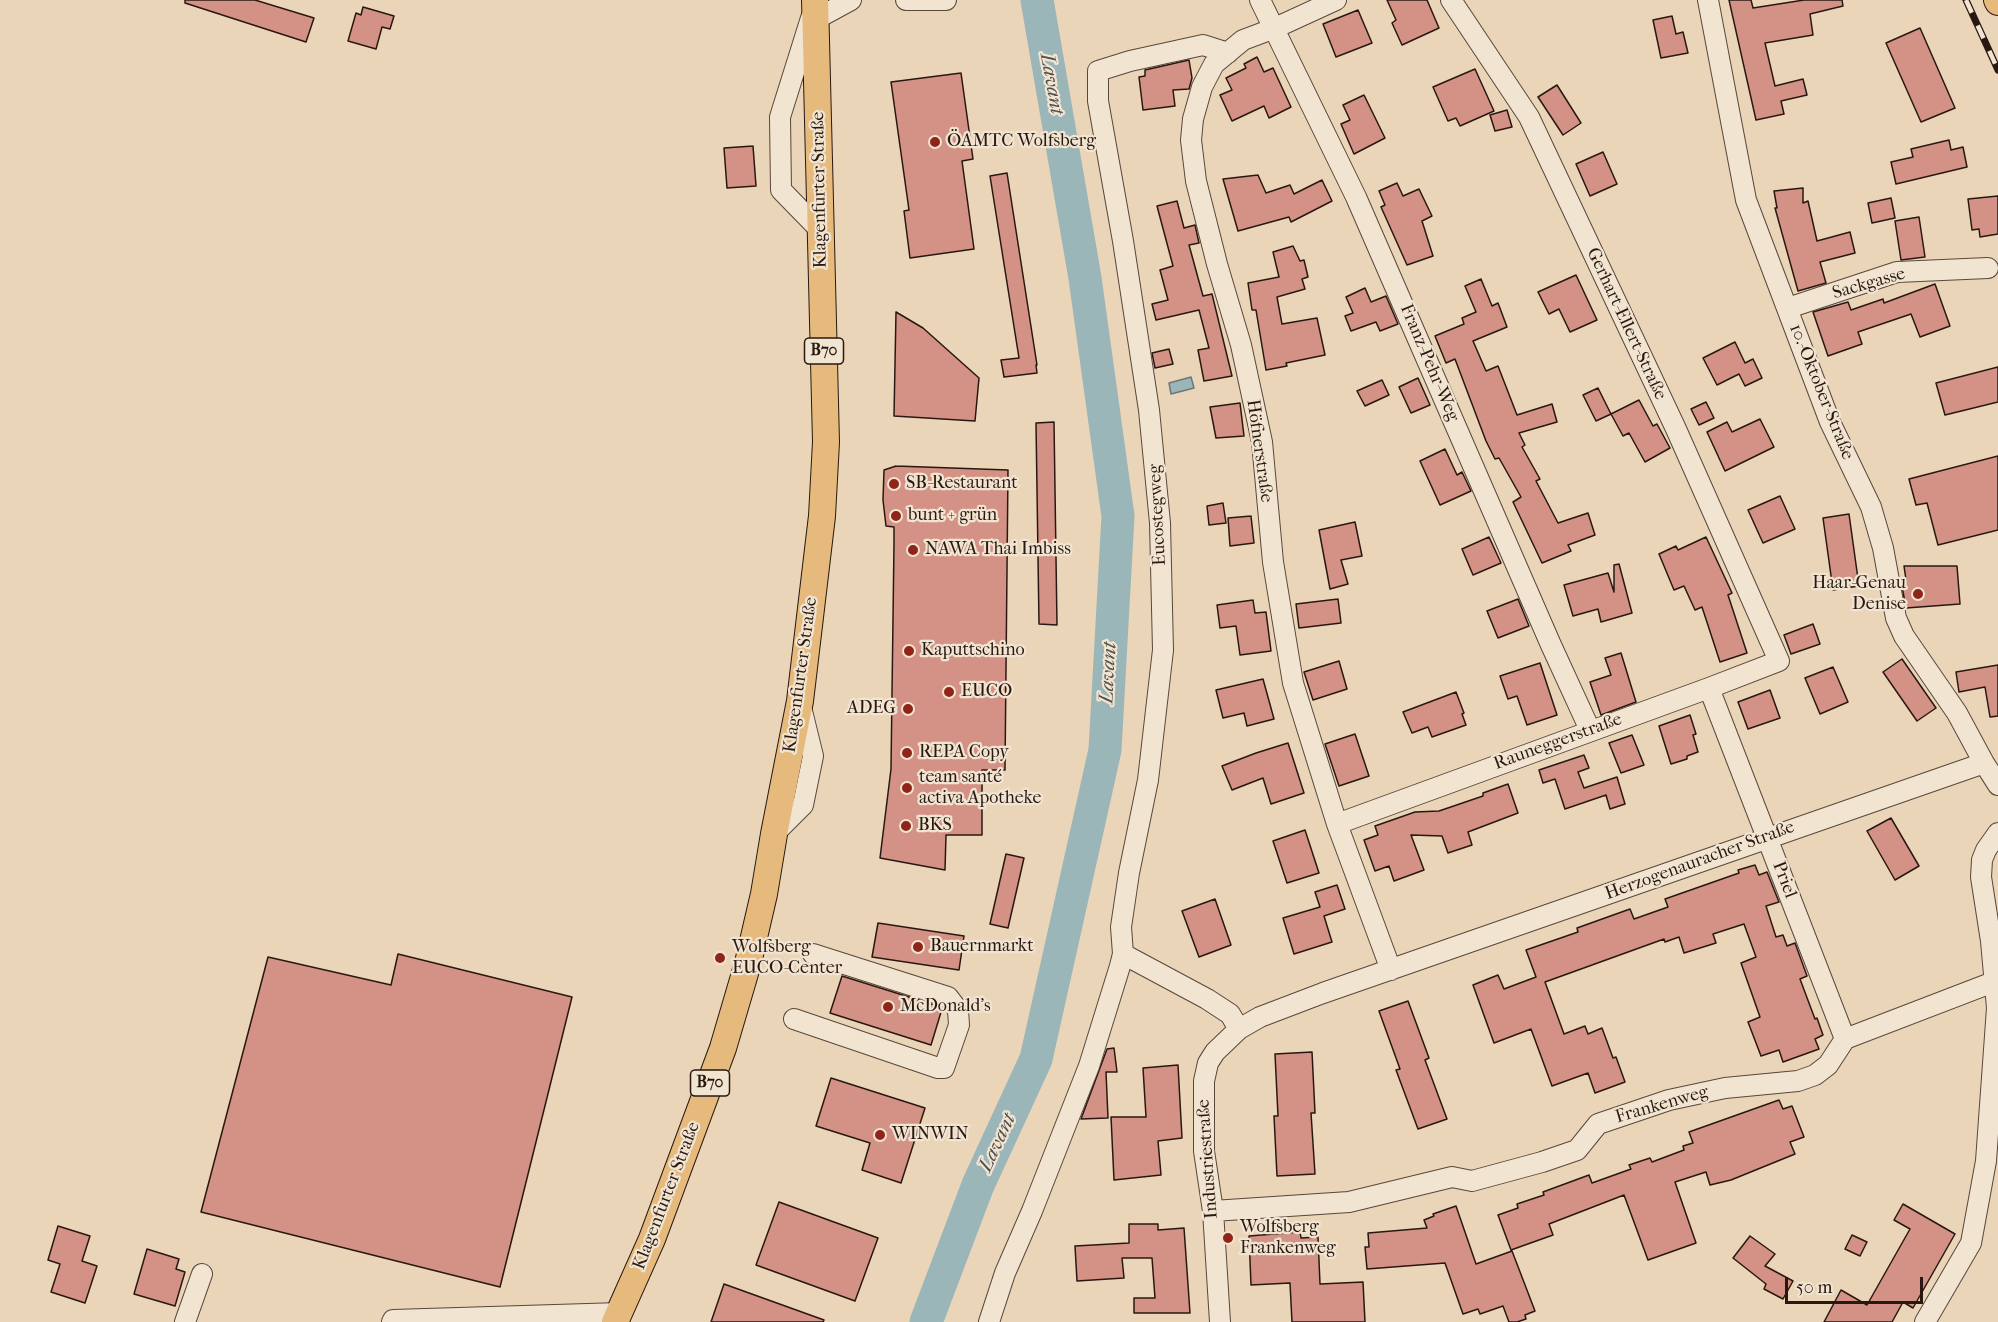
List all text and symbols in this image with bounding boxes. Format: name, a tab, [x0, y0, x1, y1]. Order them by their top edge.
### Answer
water label: Lavant	[1034, 52, 1068, 116]
street label: Klagenfurter Straße	[808, 111, 832, 269]
place label: ÖAMTC Wolfsberg	[947, 131, 1096, 153]
marker: ÖAMTC Wolfsberg	[928, 135, 942, 149]
street label: Gerhart-Ellert-Straße	[1581, 244, 1671, 404]
street label: Sackgasse	[1830, 263, 1908, 305]
street label: Franz-Pehr-Weg	[1395, 301, 1463, 425]
street label: 10.-Oktober-Straße	[1784, 321, 1858, 463]
road number: B70	[804, 338, 844, 364]
street label: Höfnerstraße	[1241, 398, 1277, 504]
street label: Eucostegweg	[1145, 464, 1171, 566]
place label: SB-Restaurant	[906, 473, 1018, 495]
marker: SB-Restaurant	[887, 477, 901, 491]
place label: bunt + grün	[908, 505, 997, 527]
marker: bunt + grün	[889, 509, 903, 523]
place label: NAWA Thai Imbiss	[925, 539, 1071, 561]
marker: NAWA Thai Imbiss	[906, 543, 920, 557]
place label: Haar-Genau Denise	[1812, 573, 1906, 616]
marker: Haar-Genau Denise	[1911, 587, 1925, 601]
street label: Klagenfurter Straße	[779, 596, 823, 754]
place label: Kaputtschino	[921, 640, 1025, 662]
water label: Lavant	[1095, 642, 1123, 704]
marker: Kaputtschino	[902, 644, 916, 658]
place label: EUCO	[961, 681, 1012, 703]
marker: EUCO	[942, 685, 956, 699]
place label: ADEG	[847, 698, 896, 720]
marker: ADEG	[901, 702, 915, 716]
street label: Rauneggerstraße	[1491, 709, 1625, 775]
place label: REPA Copy	[919, 742, 1009, 764]
marker: REPA Copy	[900, 746, 914, 760]
place label: team santé activa Apotheke	[919, 767, 1041, 810]
marker: team santé activa Apotheke	[900, 781, 914, 795]
place label: BKS	[918, 815, 952, 837]
street label: Herzogenauracher Straße	[1602, 817, 1798, 905]
marker: BKS	[899, 819, 913, 833]
street label: Priel	[1767, 859, 1801, 901]
place label: Bauernmarkt	[930, 936, 1034, 958]
place label: Wolfsberg EUCO-Center	[732, 937, 842, 980]
marker: Bauernmarkt	[911, 940, 925, 954]
marker: Wolfsberg EUCO-Center	[713, 951, 727, 965]
place label: McDonald's	[900, 996, 991, 1018]
marker: McDonald's	[881, 1000, 895, 1014]
road number: B70	[690, 1070, 730, 1096]
street label: Frankenweg	[1613, 1081, 1711, 1129]
street label: Industriestraße	[1193, 1098, 1223, 1220]
water label: Lavant	[974, 1110, 1022, 1176]
street label: Klagenfurter Straße	[629, 1119, 705, 1273]
place label: WINWIN	[892, 1124, 969, 1146]
marker: WINWIN	[873, 1128, 887, 1142]
place label: Wolfsberg Frankenweg	[1240, 1217, 1336, 1260]
marker: Wolfsberg Frankenweg	[1221, 1231, 1235, 1245]
scale bar	[1788, 1265, 1926, 1303]
text: 50 m	[1796, 1277, 1832, 1298]

